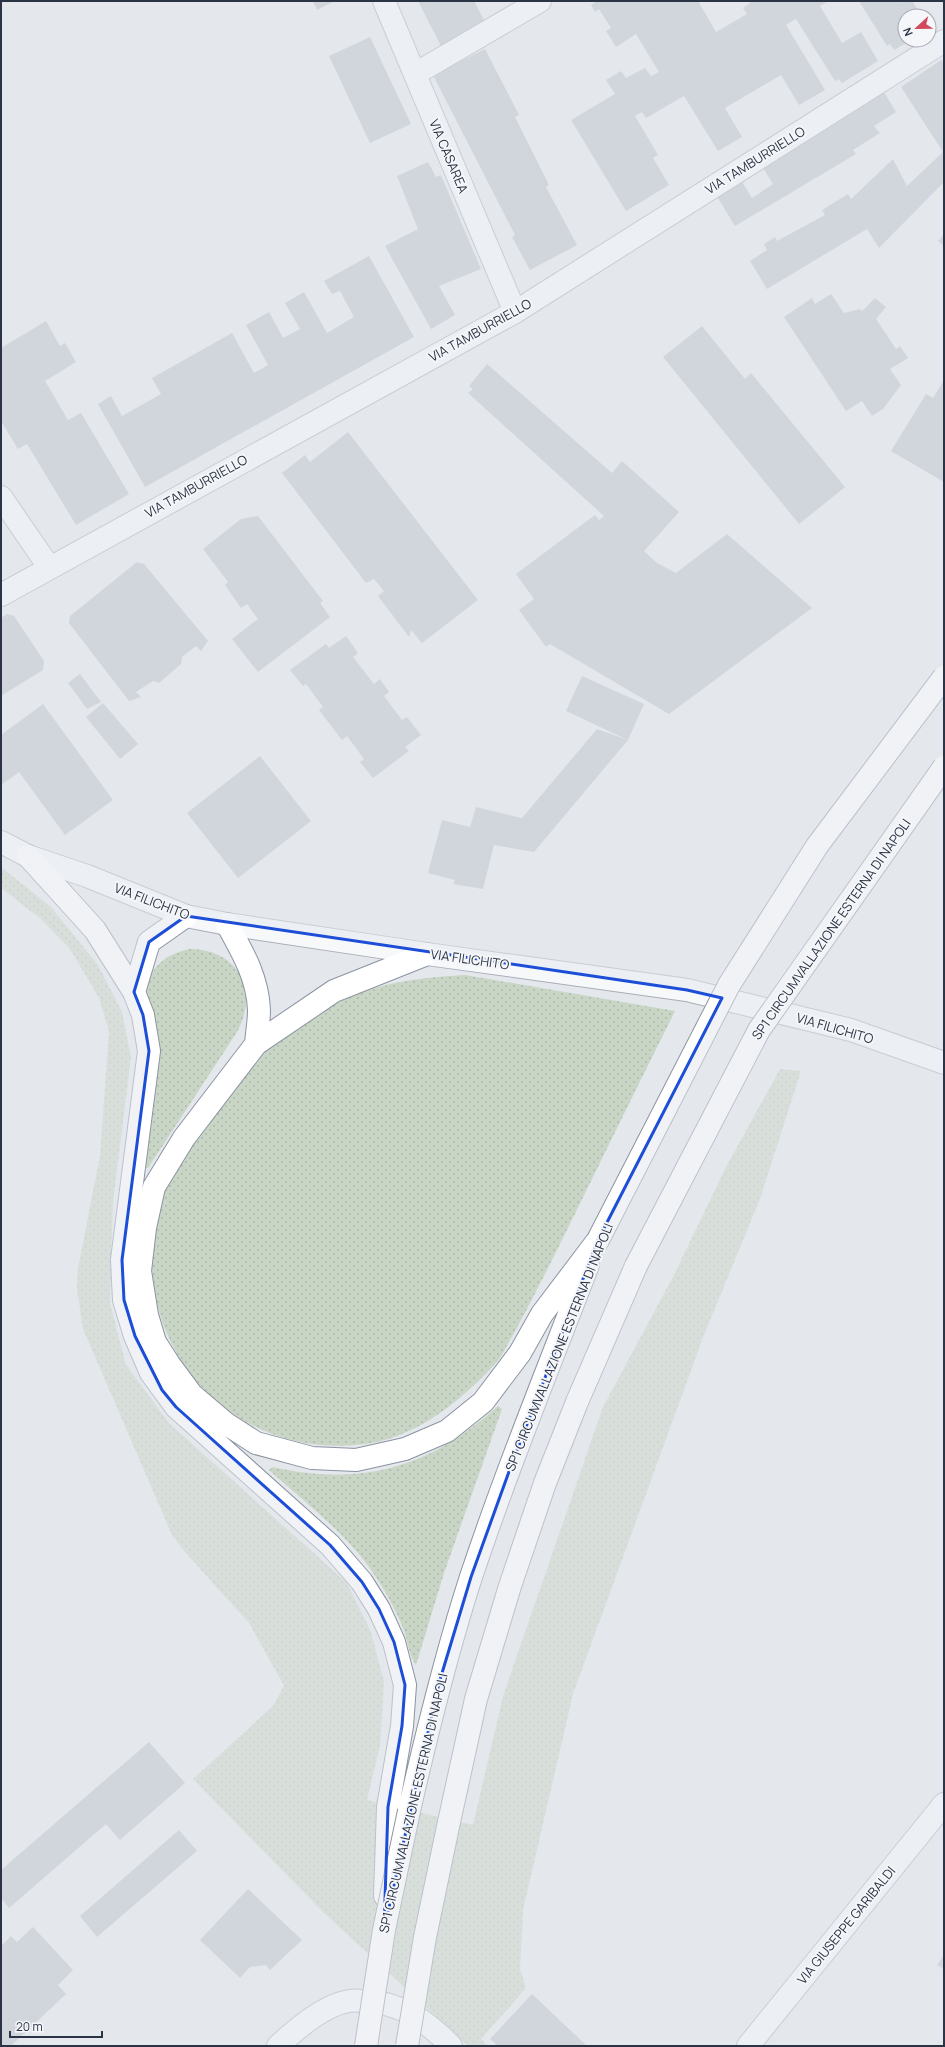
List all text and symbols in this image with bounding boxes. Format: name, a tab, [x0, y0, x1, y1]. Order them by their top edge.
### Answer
north arrow	[897, 8, 937, 48]
text: N	[899, 25, 916, 38]
street label: VIA CASAREA	[425, 116, 473, 196]
street label: VIA TAMBURRIELLO	[702, 122, 809, 198]
street label: VIA TAMBURRIELLO	[425, 294, 535, 366]
street label: VIA TAMBURRIELLO	[141, 450, 251, 522]
street label: SP1 CIRCUMVALLAZIONE ESTERNA DI NAPOLI	[747, 815, 915, 1043]
street label: VIA FILICHITO	[112, 878, 193, 924]
street label: VIA FILICHITO	[429, 945, 511, 974]
street label: VIA FILICHITO	[794, 1008, 876, 1048]
street label: SP1 CIRCUMVALLAZIONE ESTERNA DI NAPOLI	[501, 1220, 617, 1474]
street label: SP1 CIRCUMVALLAZIONE ESTERNA DI NAPOLI	[374, 1671, 452, 1935]
street label: VIA GIUSEPPE GARIBALDI	[793, 1862, 899, 1988]
scale bar	[10, 2013, 102, 2039]
text: 20 m	[16, 2018, 43, 2035]

